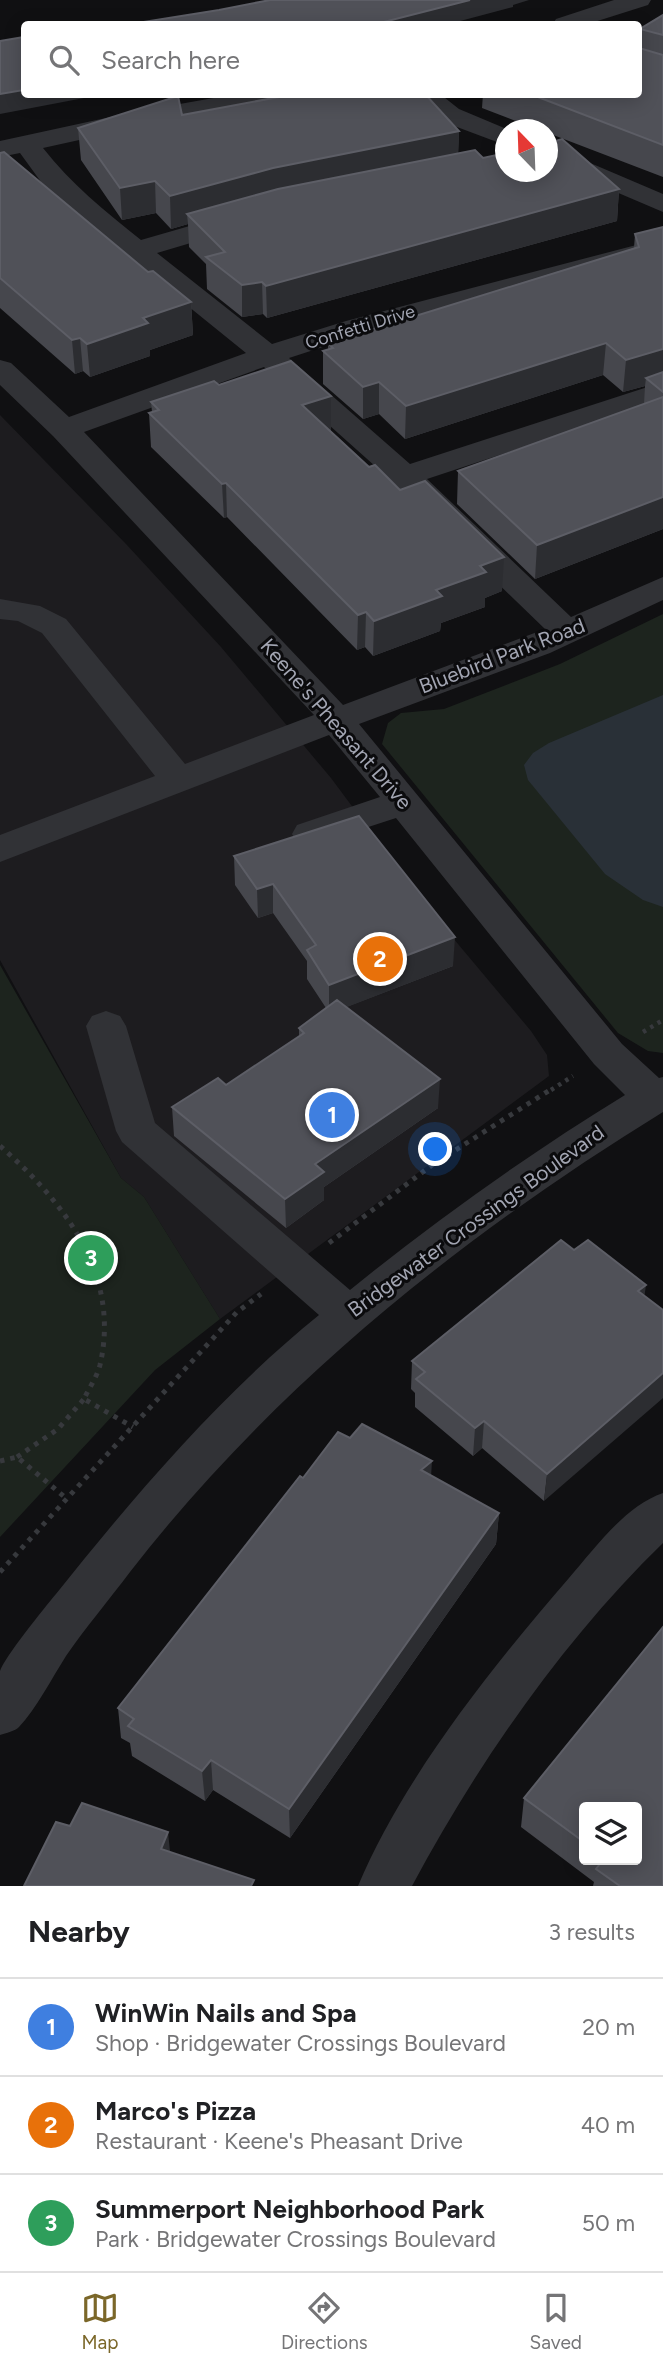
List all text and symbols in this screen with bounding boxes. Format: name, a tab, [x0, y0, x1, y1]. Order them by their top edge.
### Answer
search box	[21, 21, 642, 98]
icon: search	[45, 41, 83, 79]
text: Search here	[101, 44, 240, 76]
north arrow	[495, 119, 558, 182]
street label: Confetti Drive	[302, 300, 418, 354]
street label: Bluebird Park Road	[415, 612, 588, 699]
street label: Keene's Pheasant Drive	[255, 633, 417, 814]
pin: 2	[357, 933, 403, 985]
pin: 1	[309, 1089, 355, 1141]
street label: Bridgewater Crossings Boulevard	[343, 1119, 609, 1322]
your location	[418, 1132, 452, 1166]
pin: 3	[68, 1232, 114, 1284]
map controls	[579, 1802, 642, 1865]
button: layers	[579, 1802, 642, 1865]
text: Nearby	[28, 1913, 130, 1950]
text: 3 results	[548, 1918, 635, 1946]
text: WinWin Nails and Spa	[95, 1997, 357, 2029]
text: 1	[46, 2013, 56, 2041]
text: 20 m	[582, 2013, 635, 2041]
text: Shop · Bridgewater Crossings Boulevard	[95, 2029, 506, 2057]
text: Marco's Pizza	[95, 2095, 256, 2127]
text: 2	[44, 2111, 58, 2139]
text: 40 m	[581, 2111, 635, 2139]
text: Restaurant · Keene's Pheasant Drive	[95, 2127, 463, 2155]
text: Summerport Neighborhood Park	[95, 2193, 484, 2225]
text: 3	[45, 2209, 57, 2237]
text: 50 m	[582, 2209, 635, 2237]
text: Park · Bridgewater Crossings Boulevard	[95, 2225, 496, 2253]
tab: Map	[81, 2289, 119, 2354]
tab: Directions	[281, 2289, 368, 2354]
tab: Saved	[530, 2289, 582, 2354]

